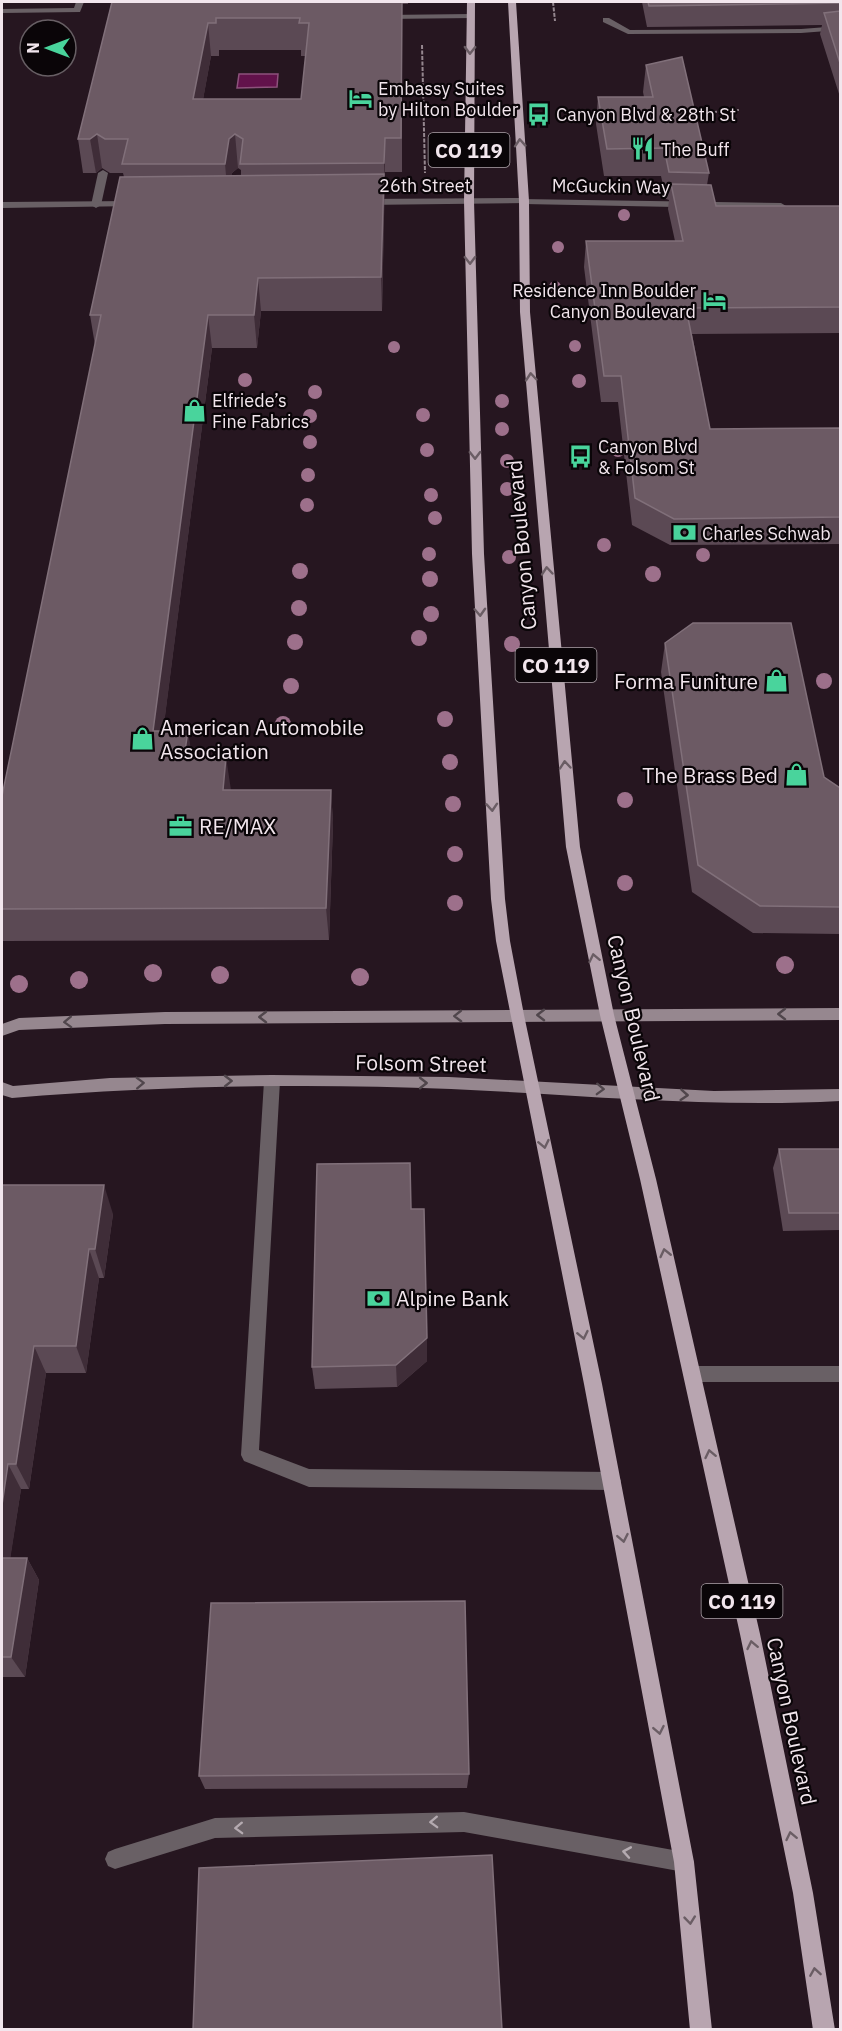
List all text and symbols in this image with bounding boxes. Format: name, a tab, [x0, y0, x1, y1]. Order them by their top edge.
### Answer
north arrow	[18, 18, 78, 78]
text: N	[23, 42, 43, 54]
one-way arrow	[464, 46, 476, 55]
place label: Embassy Suites by Hilton Boulder	[378, 77, 519, 121]
hotel icon: Embassy Suites by Hilton Boulder	[347, 85, 373, 111]
bus stop icon: Canyon Blvd & 28th St	[525, 101, 551, 127]
place label: Canyon Blvd & 28th St	[556, 103, 736, 126]
road number: CO 119	[428, 133, 510, 167]
restaurant icon: The Buff	[630, 136, 656, 162]
one-way arrow	[514, 138, 527, 147]
place label: The Buff	[661, 138, 729, 161]
street label: McGuckin Way	[552, 173, 670, 199]
street label: 26th Street	[379, 174, 471, 197]
one-way arrow	[464, 255, 477, 264]
place label: Residence Inn Boulder Canyon Boulevard	[512, 279, 696, 323]
hotel icon: Residence Inn Boulder Canyon Boulevard	[701, 287, 727, 313]
one-way arrow	[525, 372, 538, 381]
place label: Elfriede’s Fine Fabrics	[212, 389, 309, 433]
shop icon: Elfriede’s Fine Fabrics	[181, 397, 207, 423]
place label: Canyon Blvd & Folsom St	[598, 435, 698, 479]
bus stop icon: Canyon Blvd & Folsom St	[567, 443, 593, 469]
one-way arrow	[469, 450, 481, 459]
street label: Canyon Boulevard	[500, 459, 542, 631]
bank icon: Charles Schwab	[671, 520, 697, 546]
place label: Charles Schwab	[702, 522, 831, 545]
one-way arrow	[541, 567, 554, 576]
one-way arrow	[474, 608, 487, 617]
road number: CO 119	[516, 648, 596, 682]
place label: Forma Funiture	[614, 667, 758, 695]
shop icon: Forma Funiture	[763, 668, 789, 694]
place label: American Automobile Association	[160, 713, 364, 765]
shop icon: American Automobile Association	[129, 726, 155, 752]
one-way arrow	[559, 761, 572, 770]
place label: The Brass Bed	[642, 761, 778, 789]
shop icon: The Brass Bed	[783, 762, 809, 788]
one-way arrow	[486, 802, 499, 811]
place label: RE/MAX	[199, 812, 276, 840]
office icon: RE/MAX	[168, 813, 194, 839]
street label: Canyon Boulevard	[601, 932, 667, 1104]
one-way arrow	[588, 953, 601, 963]
one-way arrow	[777, 1008, 786, 1020]
one-way arrow	[536, 1009, 545, 1021]
one-way arrow	[454, 1010, 463, 1022]
one-way arrow	[259, 1011, 268, 1024]
one-way arrow	[64, 1016, 73, 1029]
street label: Folsom Street	[355, 1048, 487, 1078]
one-way arrow	[224, 1075, 233, 1087]
one-way arrow	[135, 1077, 144, 1089]
one-way arrow	[419, 1077, 428, 1089]
one-way arrow	[595, 1083, 604, 1096]
one-way arrow	[680, 1088, 689, 1101]
one-way arrow	[537, 1139, 550, 1149]
one-way arrow	[659, 1249, 672, 1259]
place label: Alpine Bank	[396, 1284, 509, 1312]
bank icon: Alpine Bank	[365, 1285, 391, 1311]
one-way arrow	[576, 1330, 589, 1340]
one-way arrow	[704, 1449, 717, 1459]
one-way arrow	[616, 1533, 629, 1543]
road number: CO 119	[702, 1584, 783, 1618]
street label: Canyon Boulevard	[761, 1635, 823, 1807]
one-way arrow	[746, 1640, 759, 1650]
one-way arrow	[652, 1724, 665, 1734]
one-way arrow	[430, 1816, 439, 1829]
one-way arrow	[235, 1821, 244, 1834]
one-way arrow	[785, 1831, 798, 1841]
one-way arrow	[622, 1846, 631, 1858]
one-way arrow	[683, 1916, 696, 1925]
one-way arrow	[809, 1967, 822, 1977]

